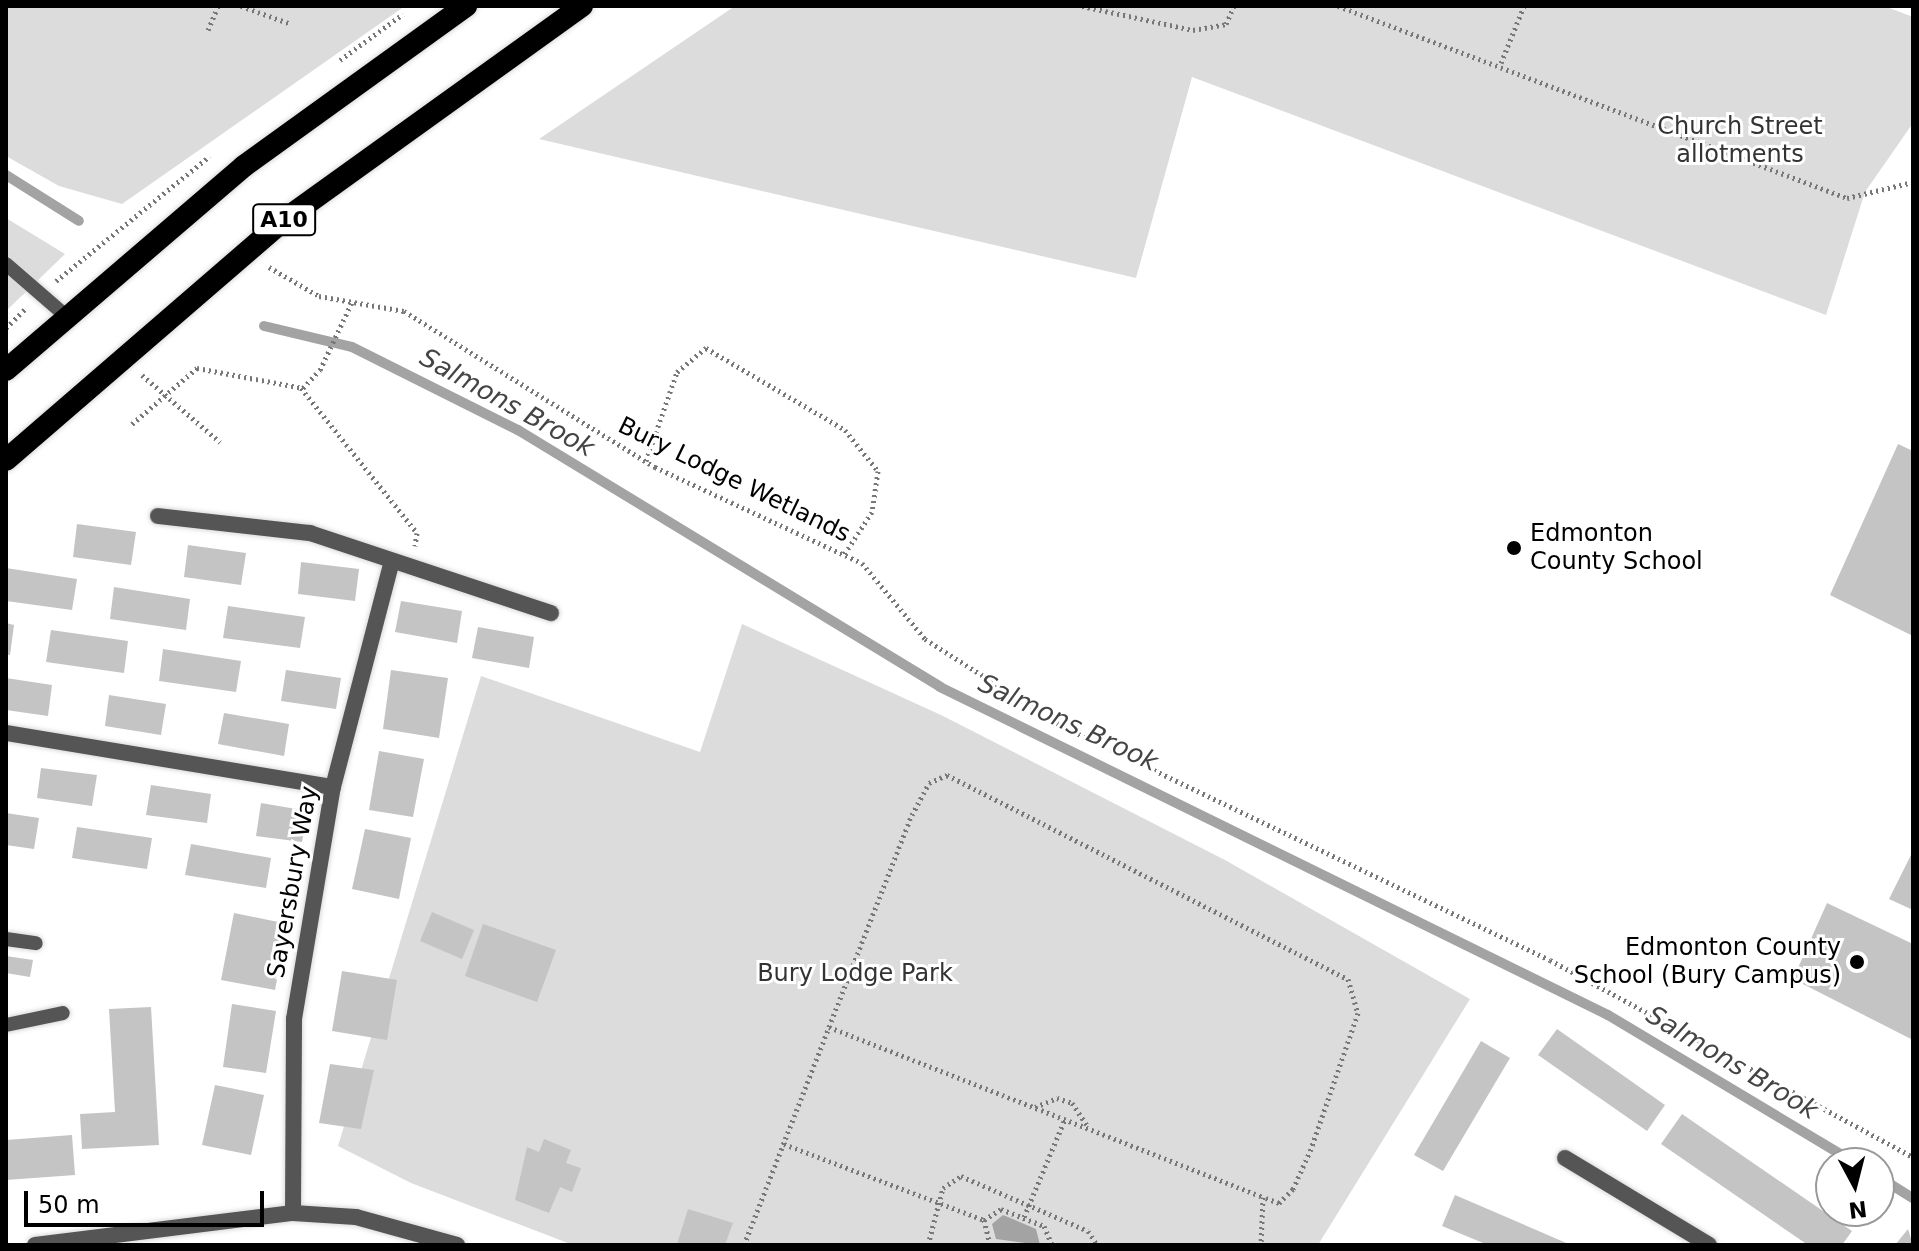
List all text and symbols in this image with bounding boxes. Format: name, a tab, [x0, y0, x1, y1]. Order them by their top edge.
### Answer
park label: Church Street allotments	[1657, 113, 1823, 169]
road number: A10	[252, 202, 316, 238]
water label: Salmons Brook	[414, 342, 600, 464]
street label: Bury Lodge Wetlands	[613, 411, 855, 549]
place label: Edmonton County School	[1530, 520, 1703, 576]
marker: Edmonton County School	[1505, 539, 1523, 557]
water label: Salmons Brook	[973, 668, 1163, 778]
street label: Sayersbury Way	[262, 784, 324, 980]
place label: Edmonton County School (Bury Campus)	[1574, 934, 1841, 990]
marker: Edmonton County School (Bury Campus)	[1848, 953, 1866, 971]
park label: Bury Lodge Park	[757, 960, 953, 988]
water label: Salmons Brook	[1641, 1000, 1823, 1126]
north arrow	[1815, 1147, 1895, 1227]
scale bar	[28, 1175, 268, 1225]
text: 50 m	[38, 1191, 100, 1219]
text: N	[1847, 1196, 1868, 1223]

